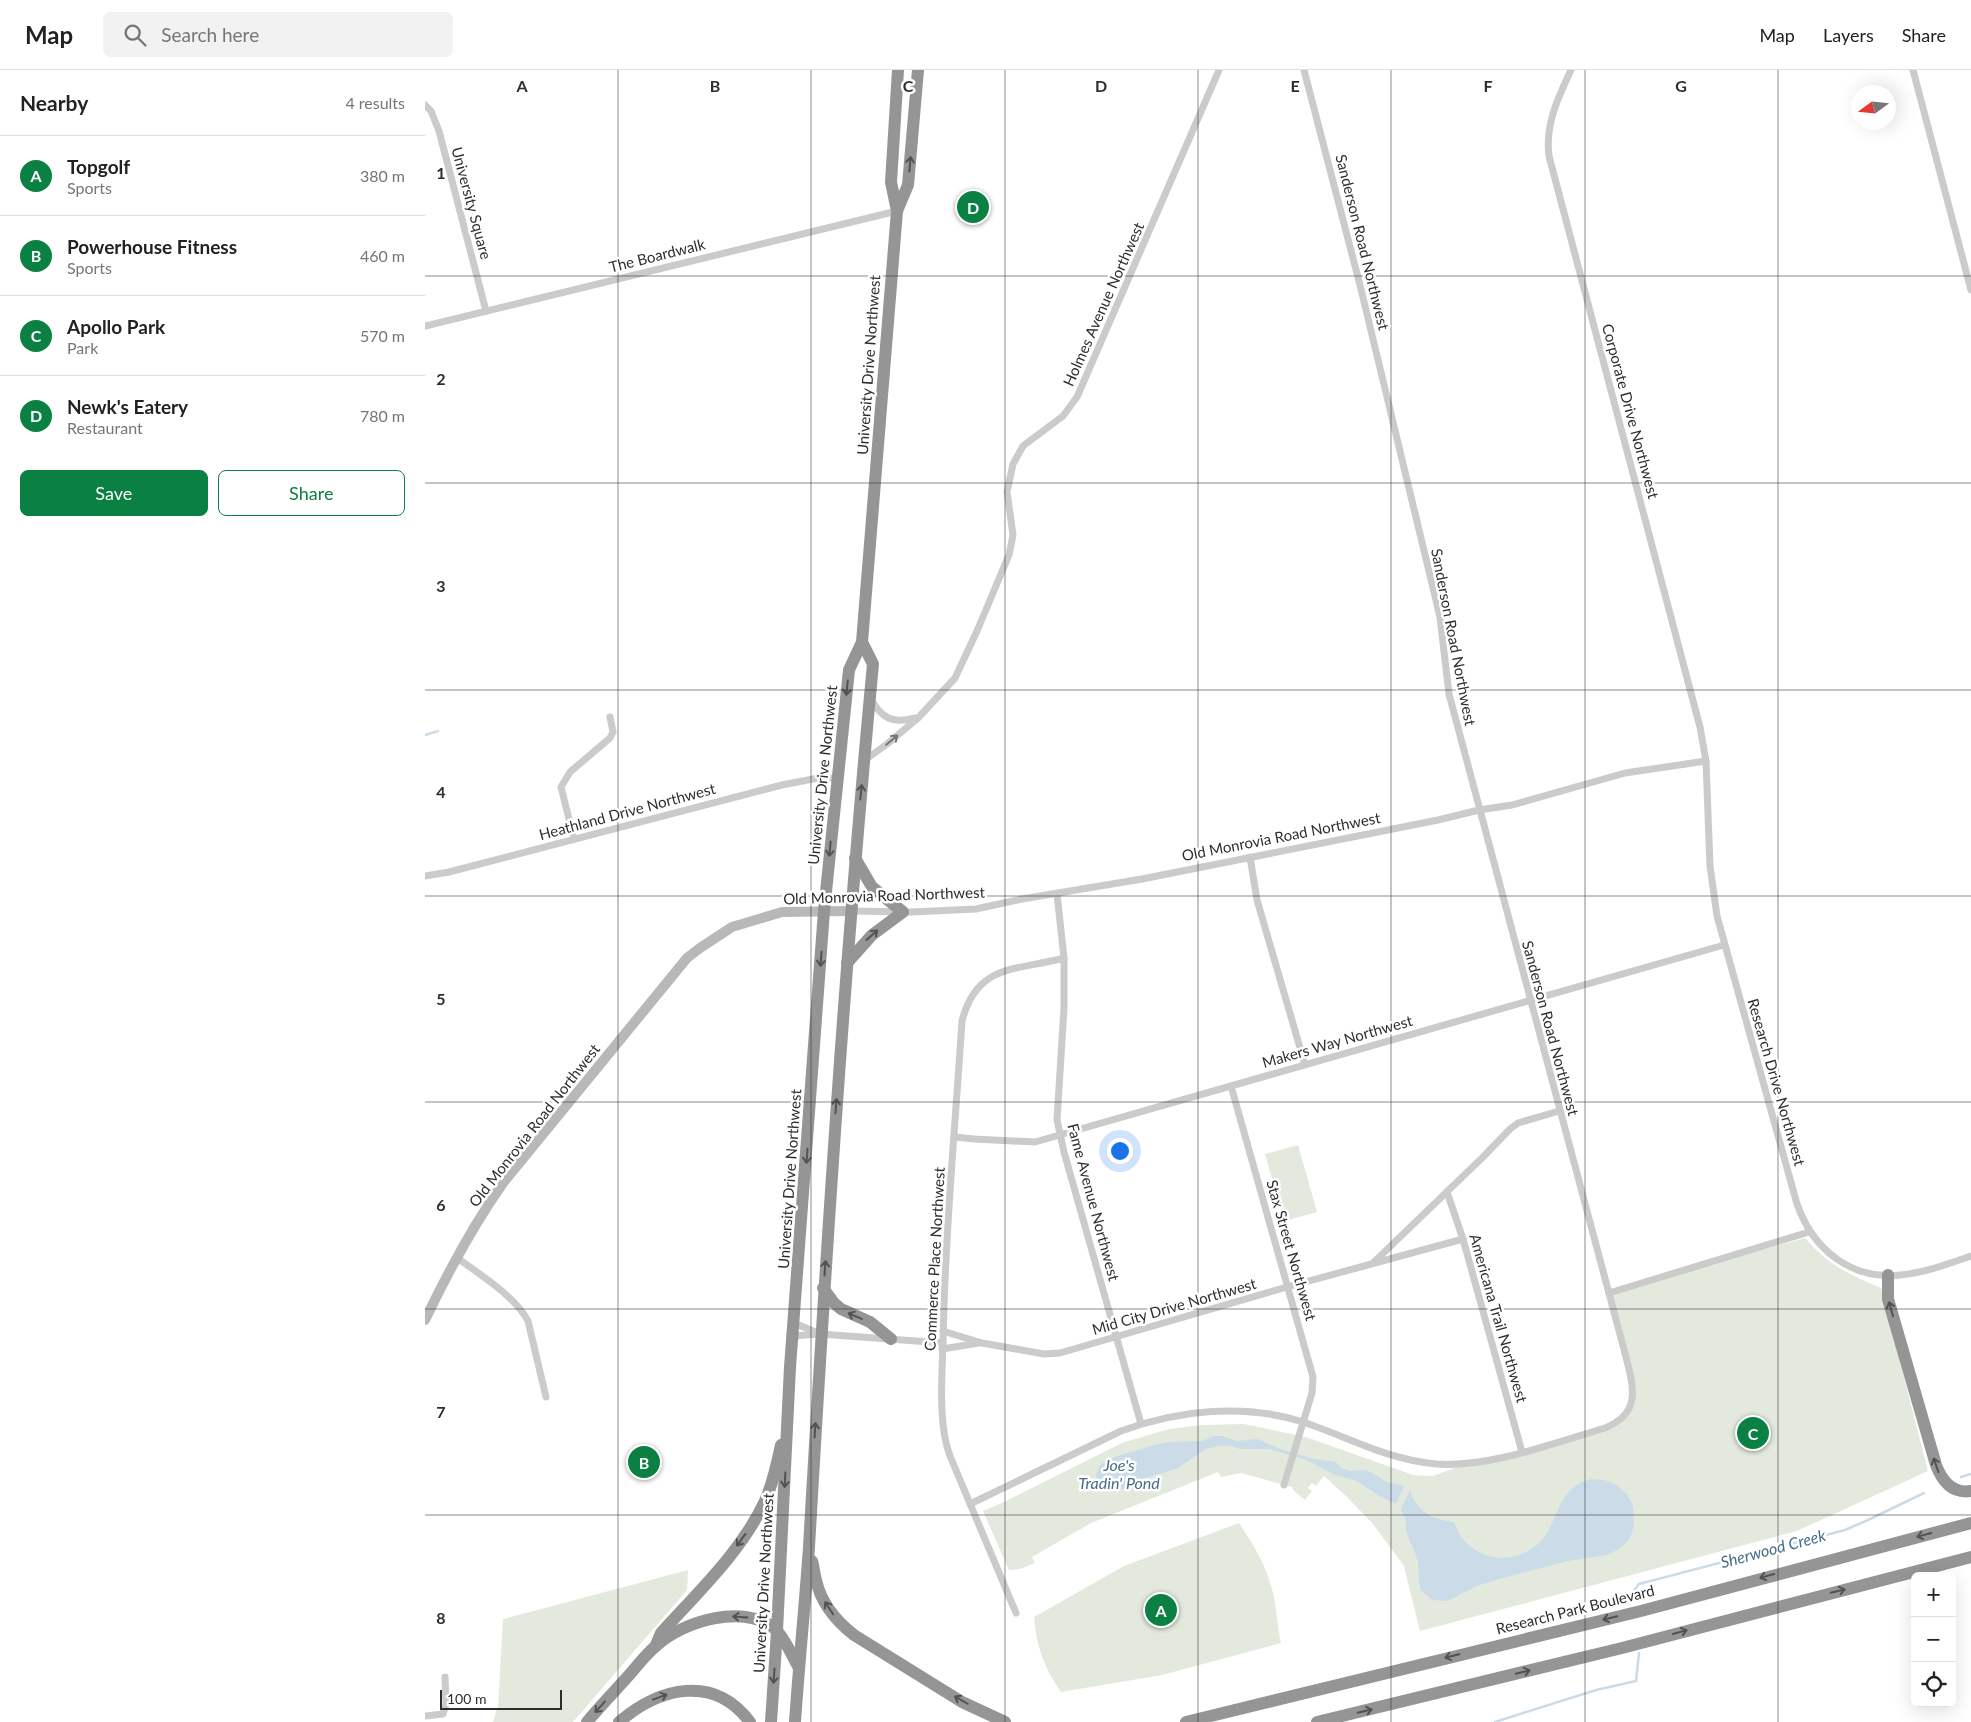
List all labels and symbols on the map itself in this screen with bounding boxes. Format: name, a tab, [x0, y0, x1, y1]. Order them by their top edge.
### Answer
text: A	[515, 76, 528, 95]
text: B	[710, 76, 720, 95]
text: C	[903, 76, 914, 95]
text: D	[1095, 76, 1107, 95]
text: E	[1290, 76, 1300, 95]
text: F	[1483, 76, 1493, 95]
text: G	[1675, 76, 1687, 95]
north arrow	[1851, 85, 1896, 130]
street label: University Square	[448, 145, 496, 261]
street label: Sanderson Road Northwest	[1332, 152, 1394, 332]
one-way arrow	[905, 157, 914, 173]
text: 1	[436, 163, 446, 182]
pin: D	[957, 188, 989, 226]
street label: Holmes Avenue Northwest	[1059, 219, 1148, 389]
street label: The Boardwalk	[607, 234, 707, 276]
street label: University Drive Northwest	[853, 274, 883, 456]
street label: Corporate Drive Northwest	[1599, 321, 1663, 501]
text: 2	[436, 369, 446, 388]
street label: Sanderson Road Northwest	[1428, 547, 1480, 728]
text: 3	[436, 576, 446, 595]
one-way arrow	[842, 679, 852, 695]
street label: University Drive Northwest	[804, 684, 840, 866]
one-way arrow	[885, 734, 898, 745]
street label: Heathland Drive Northwest	[537, 779, 718, 843]
text: 4	[436, 782, 446, 801]
one-way arrow	[856, 784, 866, 800]
street label: Old Monrovia Road Northwest	[1180, 808, 1382, 864]
one-way arrow	[825, 841, 835, 857]
street label: Old Monrovia Road Northwest	[783, 882, 986, 908]
one-way arrow	[866, 930, 879, 941]
street label: Sanderson Road Northwest	[1519, 939, 1583, 1118]
one-way arrow	[816, 951, 825, 967]
text: 5	[436, 989, 446, 1008]
street label: Research Drive Northwest	[1744, 996, 1810, 1168]
street label: Makers Way Northwest	[1260, 1011, 1415, 1071]
street label: Old Monrovia Road Northwest	[465, 1039, 604, 1210]
street label: University Drive Northwest	[774, 1088, 804, 1270]
one-way arrow	[831, 1098, 841, 1114]
street label: Fame Avenue Northwest	[1064, 1121, 1124, 1283]
your location	[1107, 1138, 1133, 1164]
one-way arrow	[802, 1148, 811, 1164]
street label: Commerce Place Northwest	[920, 1166, 948, 1351]
street label: Stax Street Northwest	[1263, 1178, 1321, 1323]
text: 6	[436, 1195, 446, 1214]
street label: Americana Trail Northwest	[1466, 1232, 1532, 1405]
one-way arrow	[820, 1260, 829, 1276]
street label: Mid City Drive Northwest	[1090, 1274, 1259, 1338]
one-way arrow	[1886, 1301, 1895, 1317]
one-way arrow	[848, 1310, 863, 1319]
text: 7	[436, 1402, 446, 1421]
pin: C	[1737, 1414, 1769, 1452]
one-way arrow	[810, 1423, 819, 1439]
pin: B	[628, 1443, 660, 1481]
water label: Joe's Tradin' Pond	[1078, 1455, 1160, 1492]
one-way arrow	[1931, 1457, 1940, 1473]
one-way arrow	[781, 1472, 790, 1488]
street label: University Drive Northwest	[749, 1492, 777, 1673]
water label: Sherwood Creek	[1718, 1525, 1828, 1571]
one-way arrow	[1916, 1531, 1932, 1540]
one-way arrow	[735, 1532, 746, 1546]
one-way arrow	[1759, 1572, 1775, 1582]
street label: Research Park Boulevard	[1494, 1581, 1656, 1637]
one-way arrow	[1829, 1586, 1845, 1595]
pin: A	[1145, 1591, 1177, 1629]
one-way arrow	[824, 1602, 834, 1616]
text: 8	[436, 1608, 446, 1627]
one-way arrow	[733, 1612, 749, 1621]
one-way arrow	[1602, 1614, 1618, 1623]
one-way arrow	[1672, 1627, 1688, 1637]
one-way arrow	[1444, 1652, 1460, 1661]
one-way arrow	[1514, 1667, 1530, 1676]
one-way arrow	[769, 1668, 779, 1684]
scale bar	[440, 1687, 563, 1710]
one-way arrow	[652, 1692, 668, 1701]
one-way arrow	[954, 1695, 969, 1705]
one-way arrow	[594, 1700, 606, 1713]
one-way arrow	[1356, 1706, 1372, 1715]

